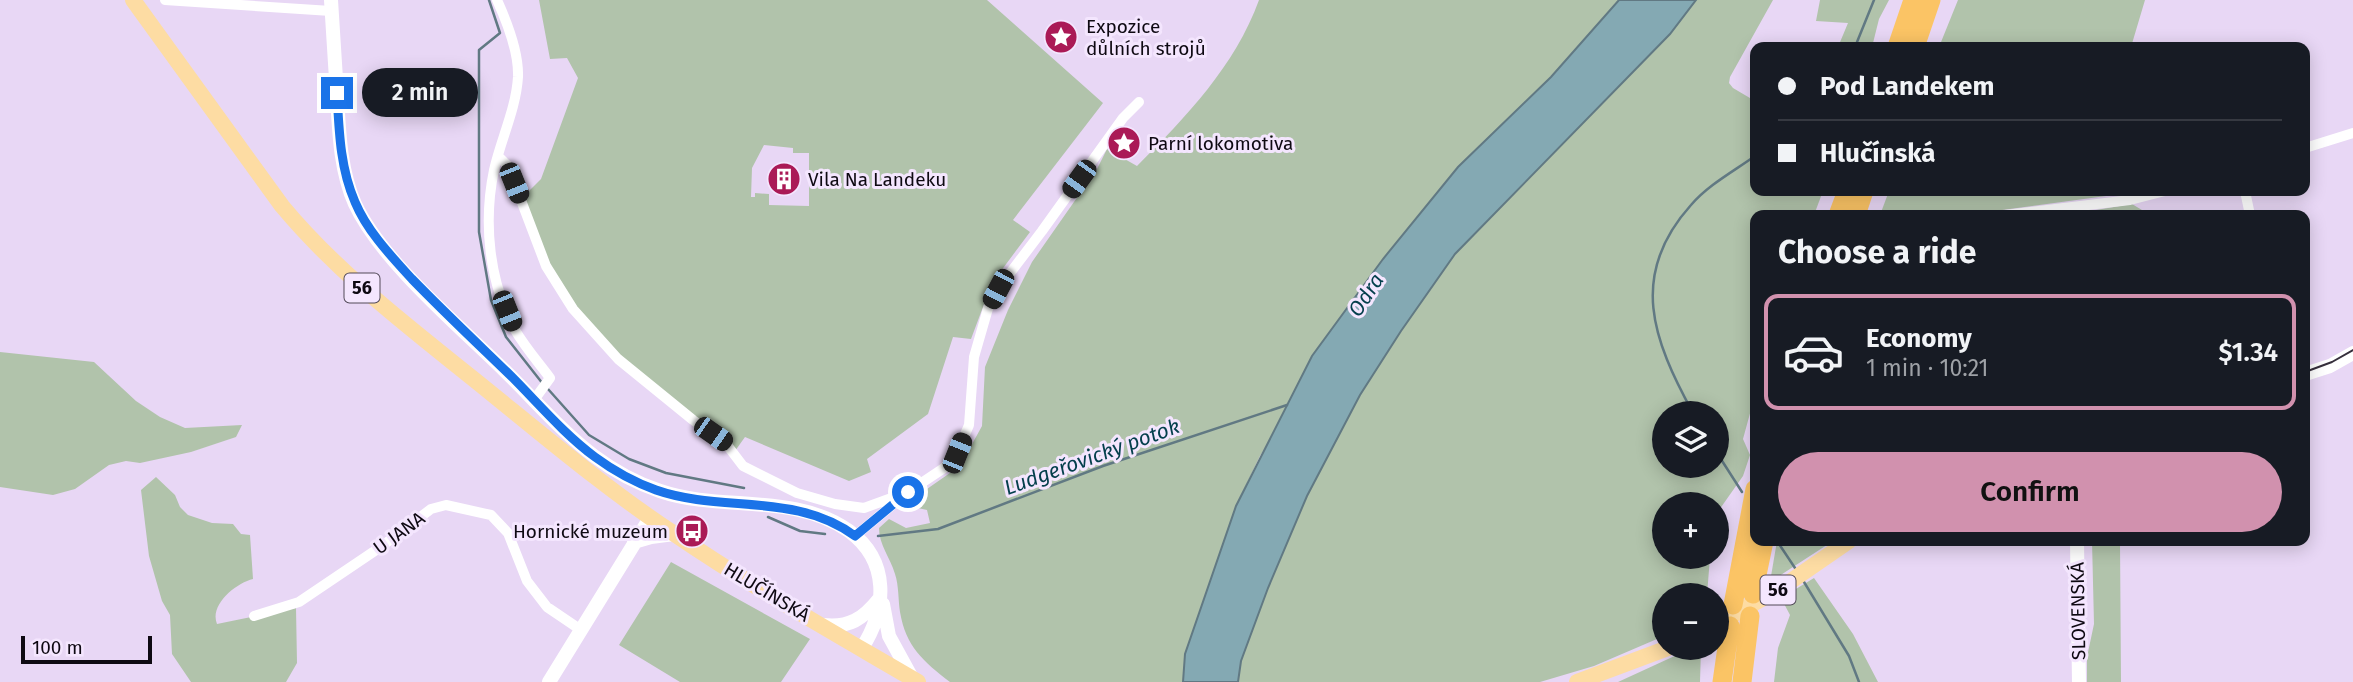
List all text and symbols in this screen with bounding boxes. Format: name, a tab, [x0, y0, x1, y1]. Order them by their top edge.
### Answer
place label: Expozice důlních strojů	[1086, 15, 1206, 60]
place icon: Expozice důlních strojů	[1042, 18, 1080, 56]
callout: 2 min	[362, 68, 477, 118]
text: Pod Landekem	[1820, 71, 1994, 102]
route end	[321, 77, 353, 109]
text: 2 min	[392, 78, 448, 106]
place icon: Parní lokomotiva	[1105, 124, 1143, 162]
place label: Parní lokomotiva	[1148, 132, 1293, 155]
text: Hlučínská	[1820, 138, 1935, 169]
car	[1059, 156, 1100, 202]
car	[497, 160, 532, 206]
building icon: Vila Na Landeku	[765, 160, 803, 198]
place label: Vila Na Landeku	[808, 168, 946, 191]
text: Choose a ride	[1778, 233, 1976, 271]
car	[979, 266, 1018, 312]
water label: Odra	[1343, 269, 1389, 321]
road number: 56	[344, 274, 380, 302]
car	[490, 288, 525, 334]
icon: car	[1782, 321, 1845, 384]
text: Economy	[1866, 323, 1972, 354]
text: $1.34	[2218, 337, 2278, 368]
text: 1 min · 10:21	[1866, 354, 1989, 382]
map controls	[1652, 401, 1729, 660]
button: layers	[1652, 401, 1729, 478]
car	[690, 413, 737, 455]
water label: Ludgeřovický potok	[1001, 413, 1183, 501]
car	[940, 430, 975, 476]
button: Confirm	[1778, 452, 2282, 532]
route start	[892, 476, 924, 508]
button: +	[1652, 492, 1729, 569]
street label: U JANA	[369, 507, 429, 559]
bus stop icon: Hornické muzeum	[673, 512, 711, 550]
place label: Hornické muzeum	[513, 520, 668, 543]
street label: HLUČÍNSKÁ	[720, 557, 814, 627]
street label: SLOVENSKÁ	[2066, 562, 2090, 660]
road number: 56	[1760, 576, 1796, 604]
button: −	[1652, 583, 1729, 660]
scale bar	[21, 633, 152, 665]
text: 100 m	[32, 636, 83, 659]

